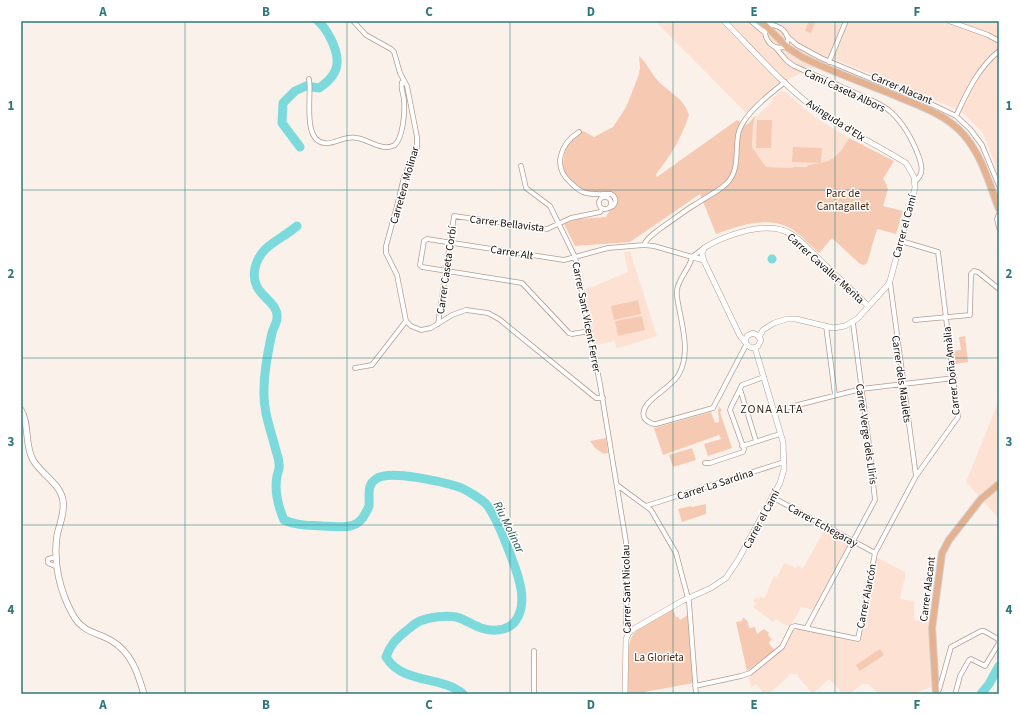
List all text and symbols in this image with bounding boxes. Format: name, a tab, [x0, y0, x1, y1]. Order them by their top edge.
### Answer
text: A	[98, 3, 107, 21]
text: B	[262, 3, 270, 21]
text: C	[425, 3, 433, 21]
text: D	[587, 3, 595, 21]
text: E	[750, 3, 758, 21]
text: F	[914, 3, 921, 21]
street label: Camí Caseta Albors	[802, 65, 888, 116]
street label: Carrer Alacant	[869, 69, 935, 108]
street label: Avinguda d'Elx	[803, 96, 868, 145]
text: 1	[8, 97, 15, 115]
text: 1	[1006, 97, 1013, 115]
street label: Carretera Molinar	[386, 145, 423, 226]
park label: Parc de Cantagallet	[817, 186, 870, 214]
street label: Carrer el Camí	[889, 193, 920, 259]
street label: Carrer Bellavista	[469, 211, 545, 236]
street label: Carrer Caseta Corbí	[433, 225, 460, 315]
street label: Carrer Cavaller Merita	[784, 230, 868, 307]
street label: Carrer Alt	[489, 242, 535, 263]
street label: Carrer Sant Vicent Ferrer	[568, 261, 605, 374]
text: 2	[8, 265, 15, 283]
text: 2	[1006, 265, 1013, 283]
street label: Carrer Doña Amàlia	[939, 326, 964, 416]
street label: Carrer dels Maulets	[888, 335, 915, 424]
street label: Carrer Verge dels Lliris	[852, 383, 881, 486]
district label: ZONA ALTA	[740, 401, 804, 418]
text: 3	[8, 433, 15, 451]
text: 3	[1006, 433, 1013, 451]
street label: Carrer La Sardina	[675, 465, 755, 504]
street label: Carrer el Camí	[740, 487, 783, 551]
water label: Riu Molinar	[489, 499, 529, 557]
street label: Carrer Echegaray	[785, 500, 861, 551]
street label: Carrer Sant Nicolau	[618, 544, 635, 634]
street label: Carrer Alacant	[916, 555, 939, 622]
street label: Carrer Alarcón	[853, 562, 880, 630]
text: 4	[8, 601, 15, 619]
text: 4	[1006, 601, 1013, 619]
park label: La Glorieta	[634, 650, 684, 665]
text: A	[98, 696, 107, 714]
text: B	[262, 696, 270, 714]
text: C	[425, 696, 433, 714]
text: D	[587, 696, 595, 714]
text: E	[750, 696, 758, 714]
text: F	[914, 696, 921, 714]

